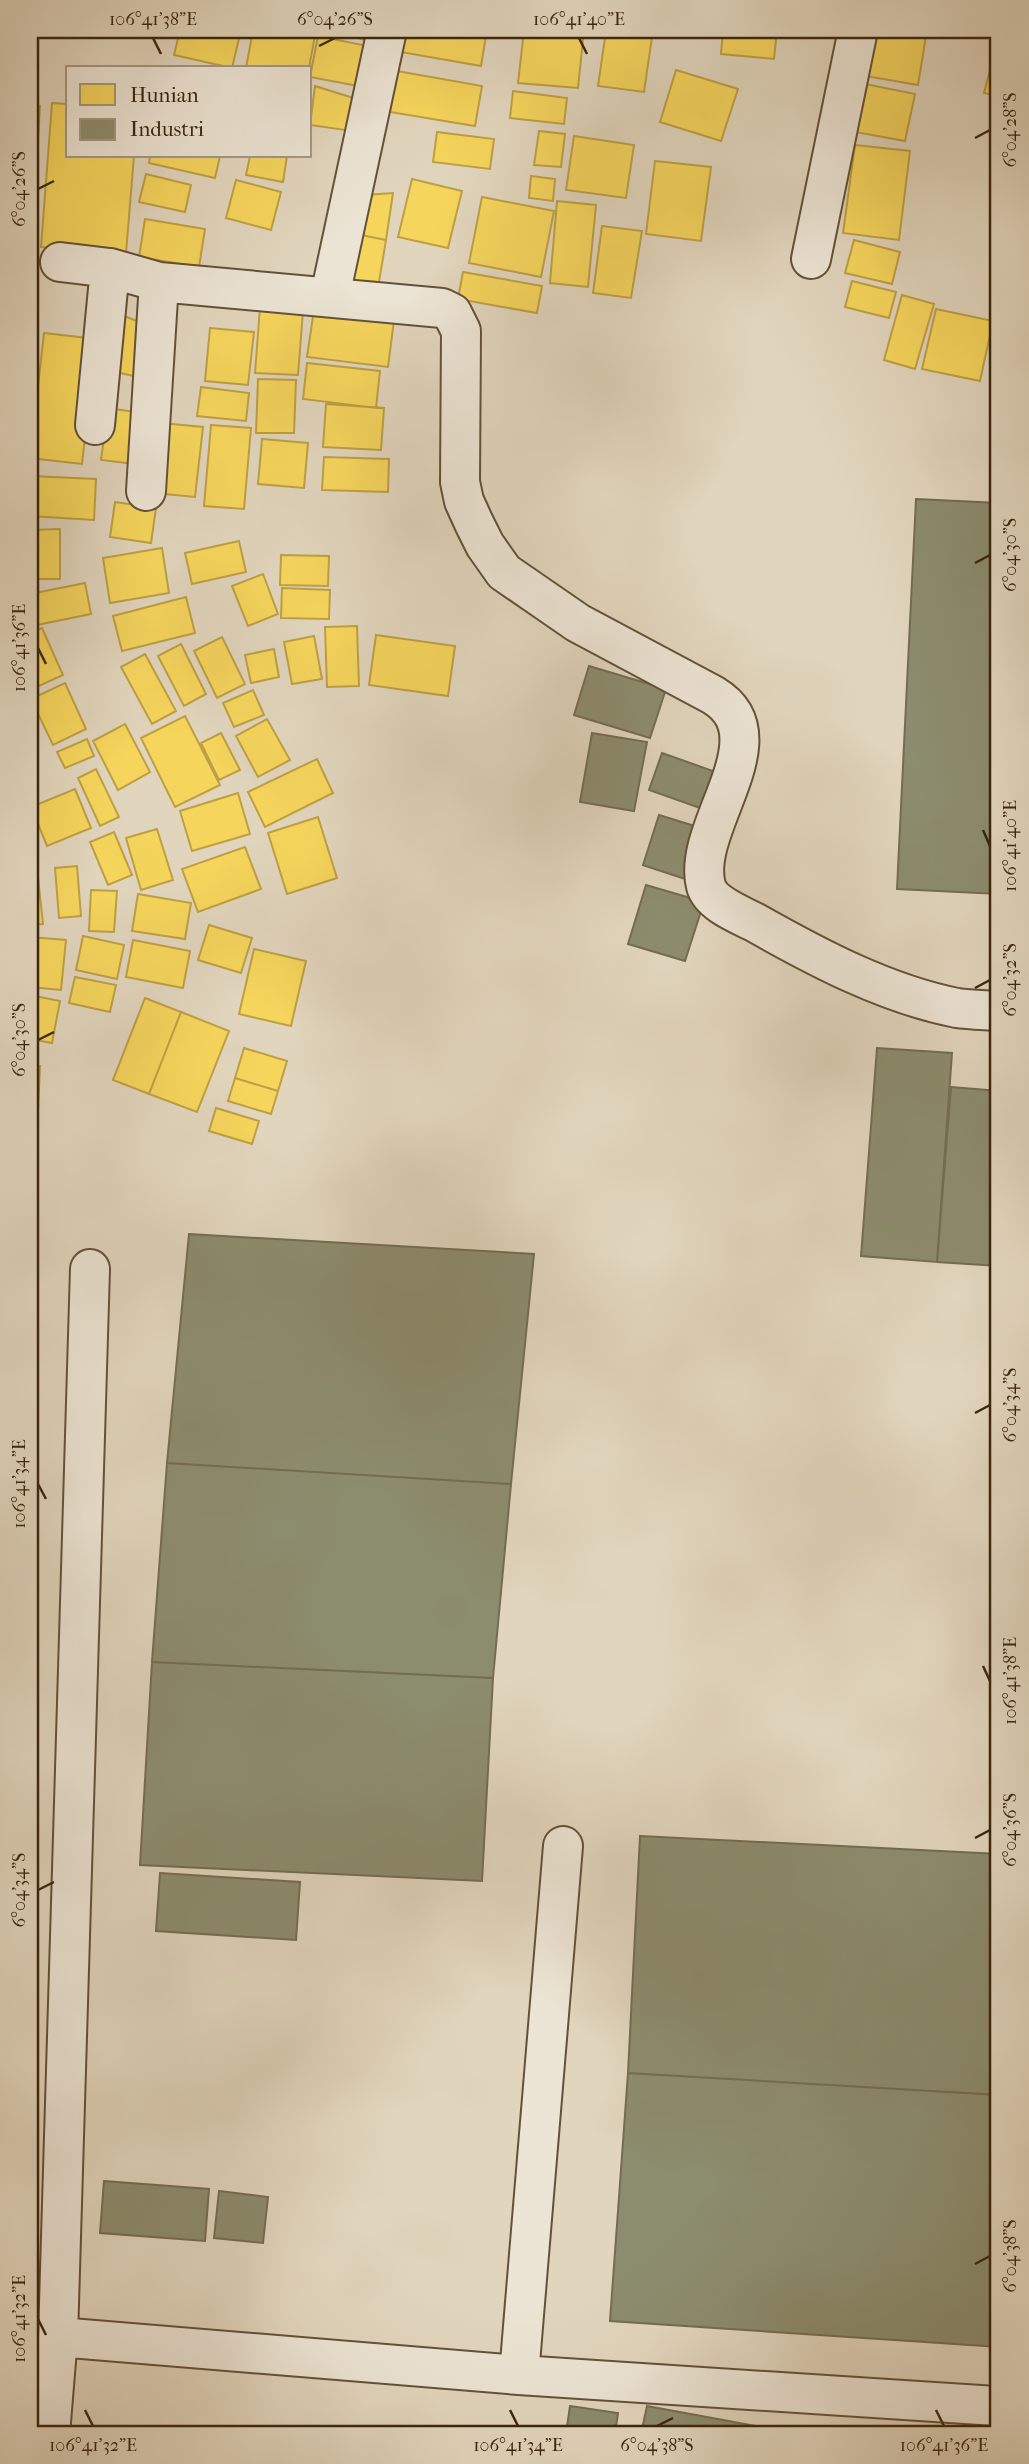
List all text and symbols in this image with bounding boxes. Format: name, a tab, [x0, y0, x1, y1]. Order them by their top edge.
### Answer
text: 106°41'38"E	[109, 9, 197, 30]
text: 6°04'26"S	[297, 9, 373, 30]
text: 106°41'40"E	[533, 9, 625, 30]
legend	[66, 66, 312, 158]
text: Hunian	[130, 83, 199, 107]
text: 6°04'28"S	[1000, 92, 1021, 168]
text: Industri	[130, 117, 204, 141]
text: 6°04'26"S	[9, 151, 30, 227]
text: 6°04'30"S	[1000, 518, 1021, 592]
text: 106°41'36"E	[9, 604, 30, 692]
text: 106°41'40"E	[1000, 800, 1021, 892]
text: 6°04'32"S	[1000, 943, 1021, 1017]
text: 6°04'30"S	[9, 1003, 30, 1077]
text: 6°04'34"S	[1000, 1368, 1021, 1442]
text: 106°41'34"E	[9, 1439, 30, 1529]
text: 106°41'38"E	[1000, 1637, 1021, 1725]
text: 6°04'36"S	[1000, 1793, 1021, 1867]
text: 6°04'34"S	[9, 1853, 30, 1927]
text: 6°04'38"S	[1000, 2219, 1021, 2293]
text: 106°41'32"E	[9, 2275, 30, 2363]
text: 106°41'32"E	[49, 2435, 137, 2456]
text: 106°41'34"E	[473, 2435, 563, 2456]
text: 6°04'38"S	[620, 2435, 694, 2456]
text: 106°41'36"E	[900, 2435, 988, 2456]

